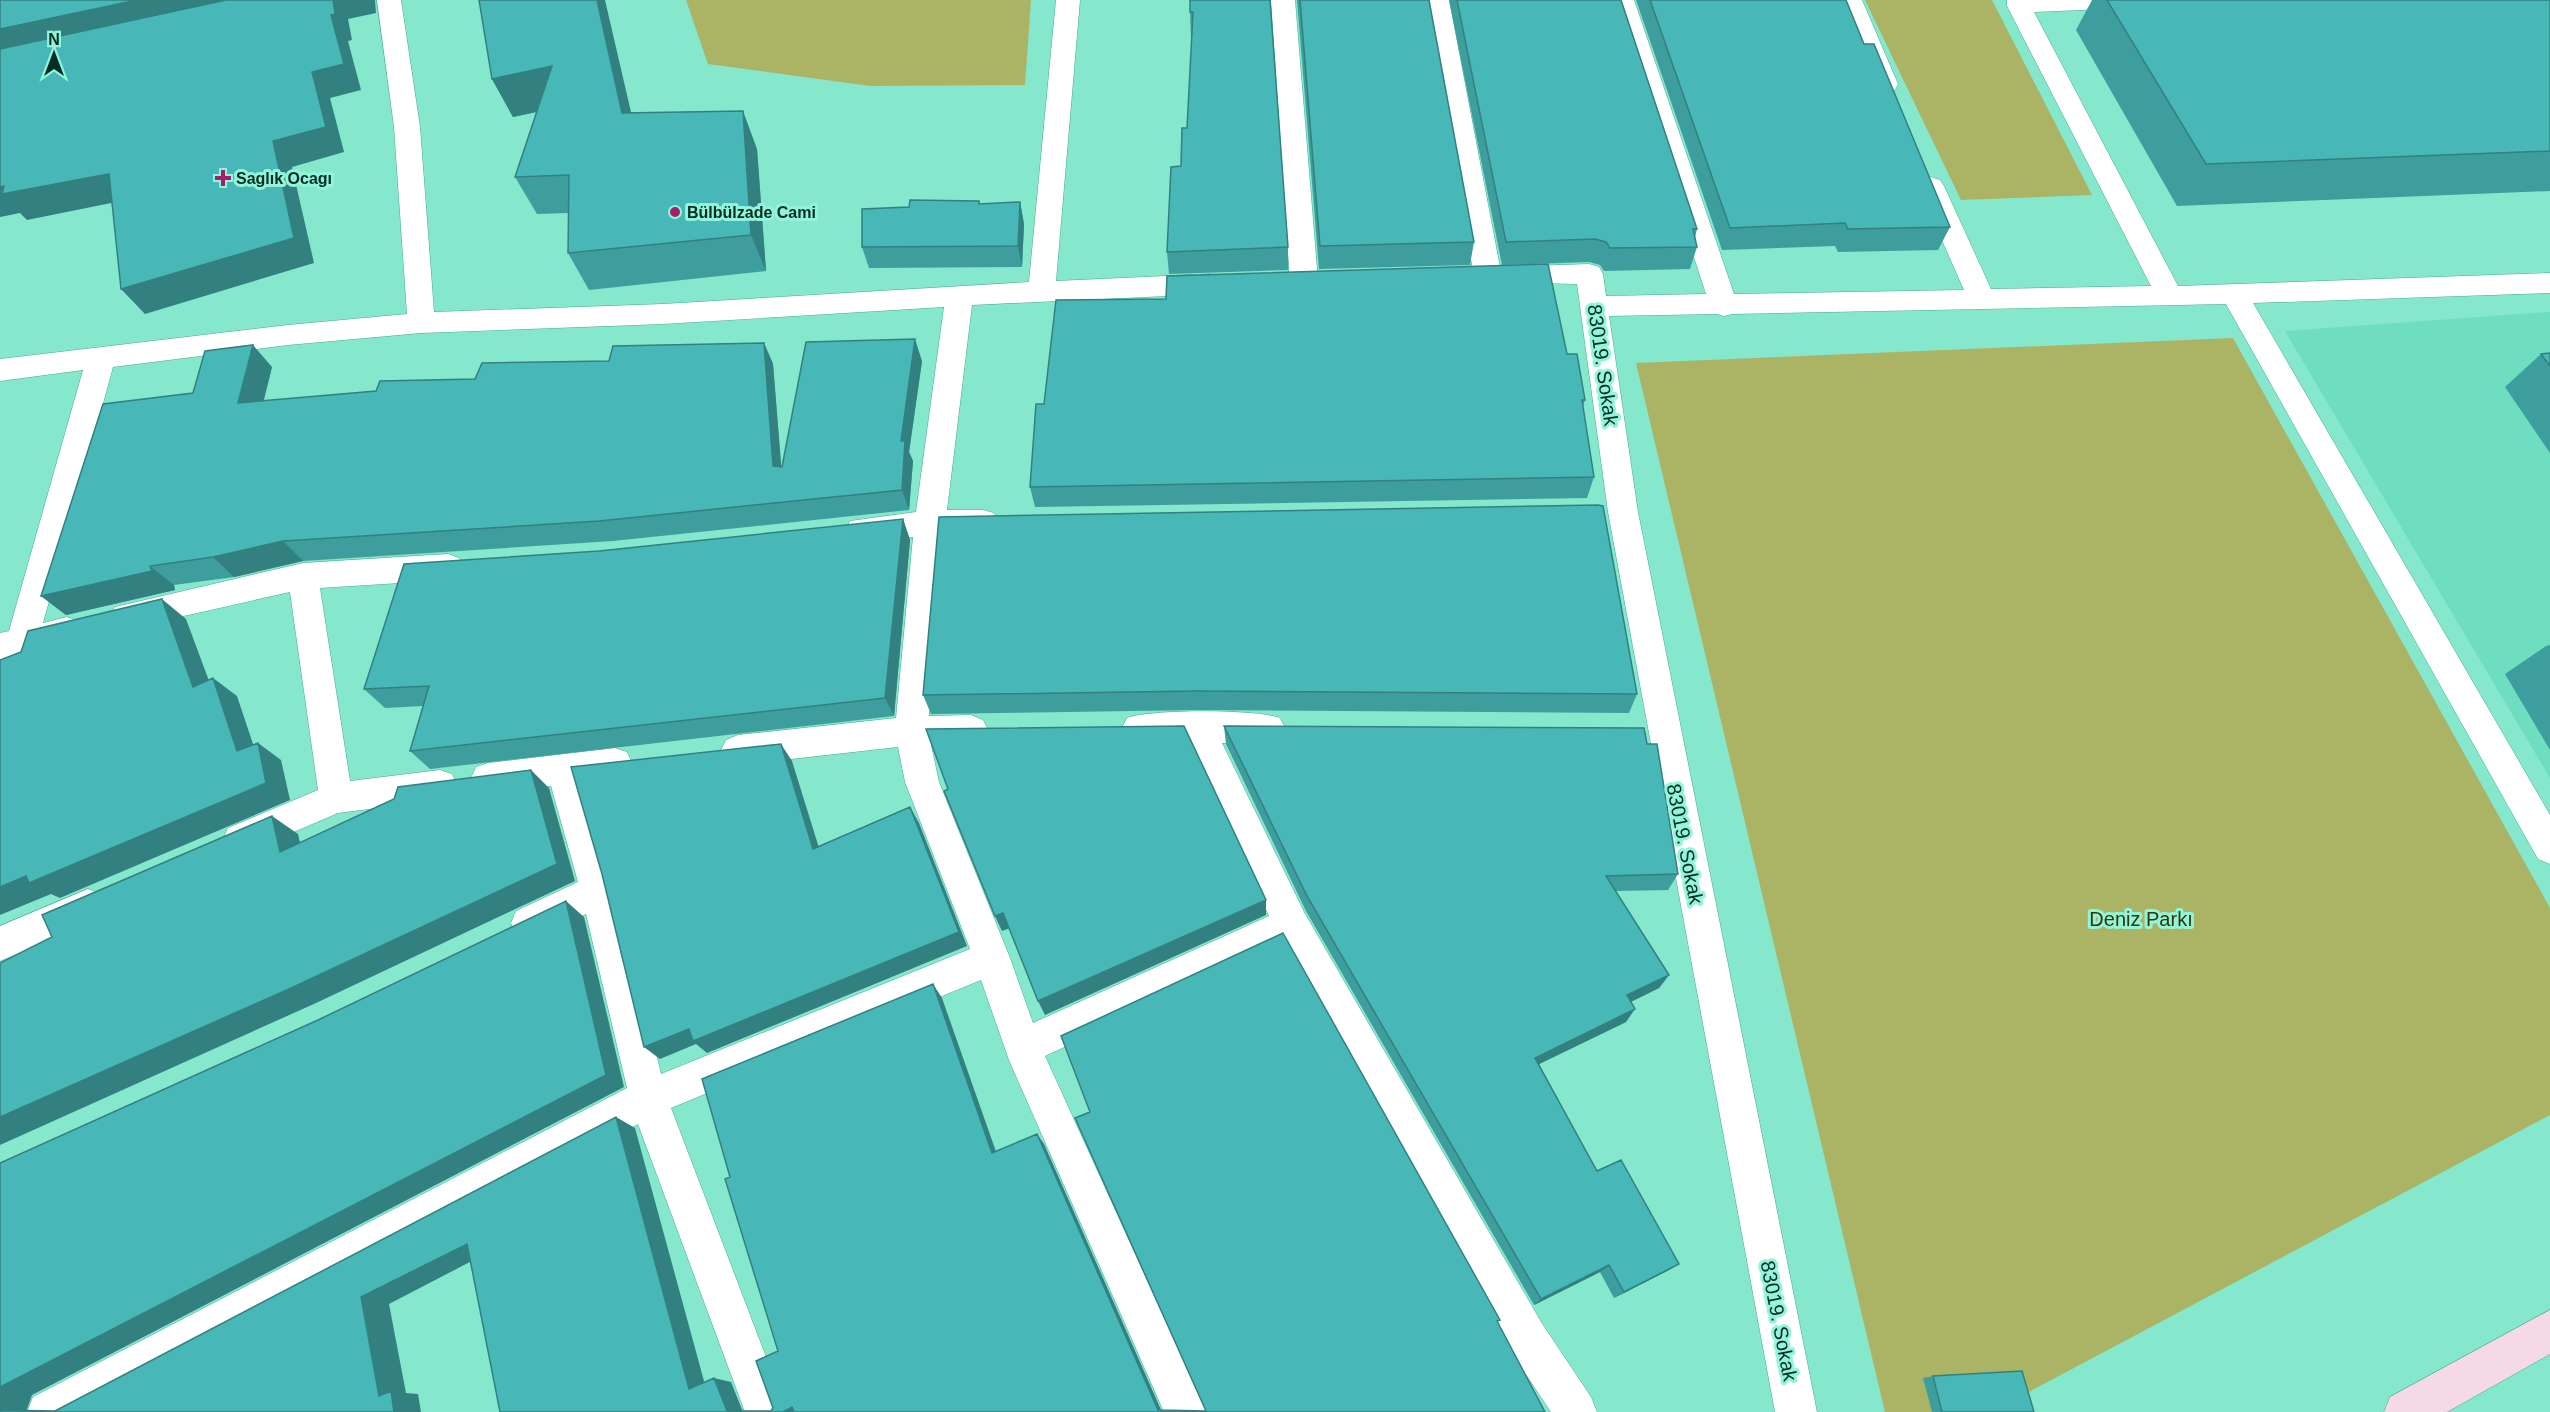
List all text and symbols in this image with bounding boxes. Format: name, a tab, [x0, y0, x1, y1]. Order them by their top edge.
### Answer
north arrow	[24, 24, 84, 84]
text: N	[48, 31, 60, 48]
marker: Saglık Ocagı	[214, 169, 232, 187]
place label: Saglık Ocagı	[236, 170, 332, 187]
place label: Bülbülzade Cami	[687, 204, 816, 221]
marker: Bülbülzade Cami	[668, 205, 682, 219]
street label: 83019. Sokak	[1584, 303, 1623, 428]
street label: 83019. Sokak	[1663, 782, 1708, 907]
park label: Deniz Parkı	[2089, 908, 2193, 930]
street label: 83019. Sokak	[1757, 1259, 1802, 1384]

